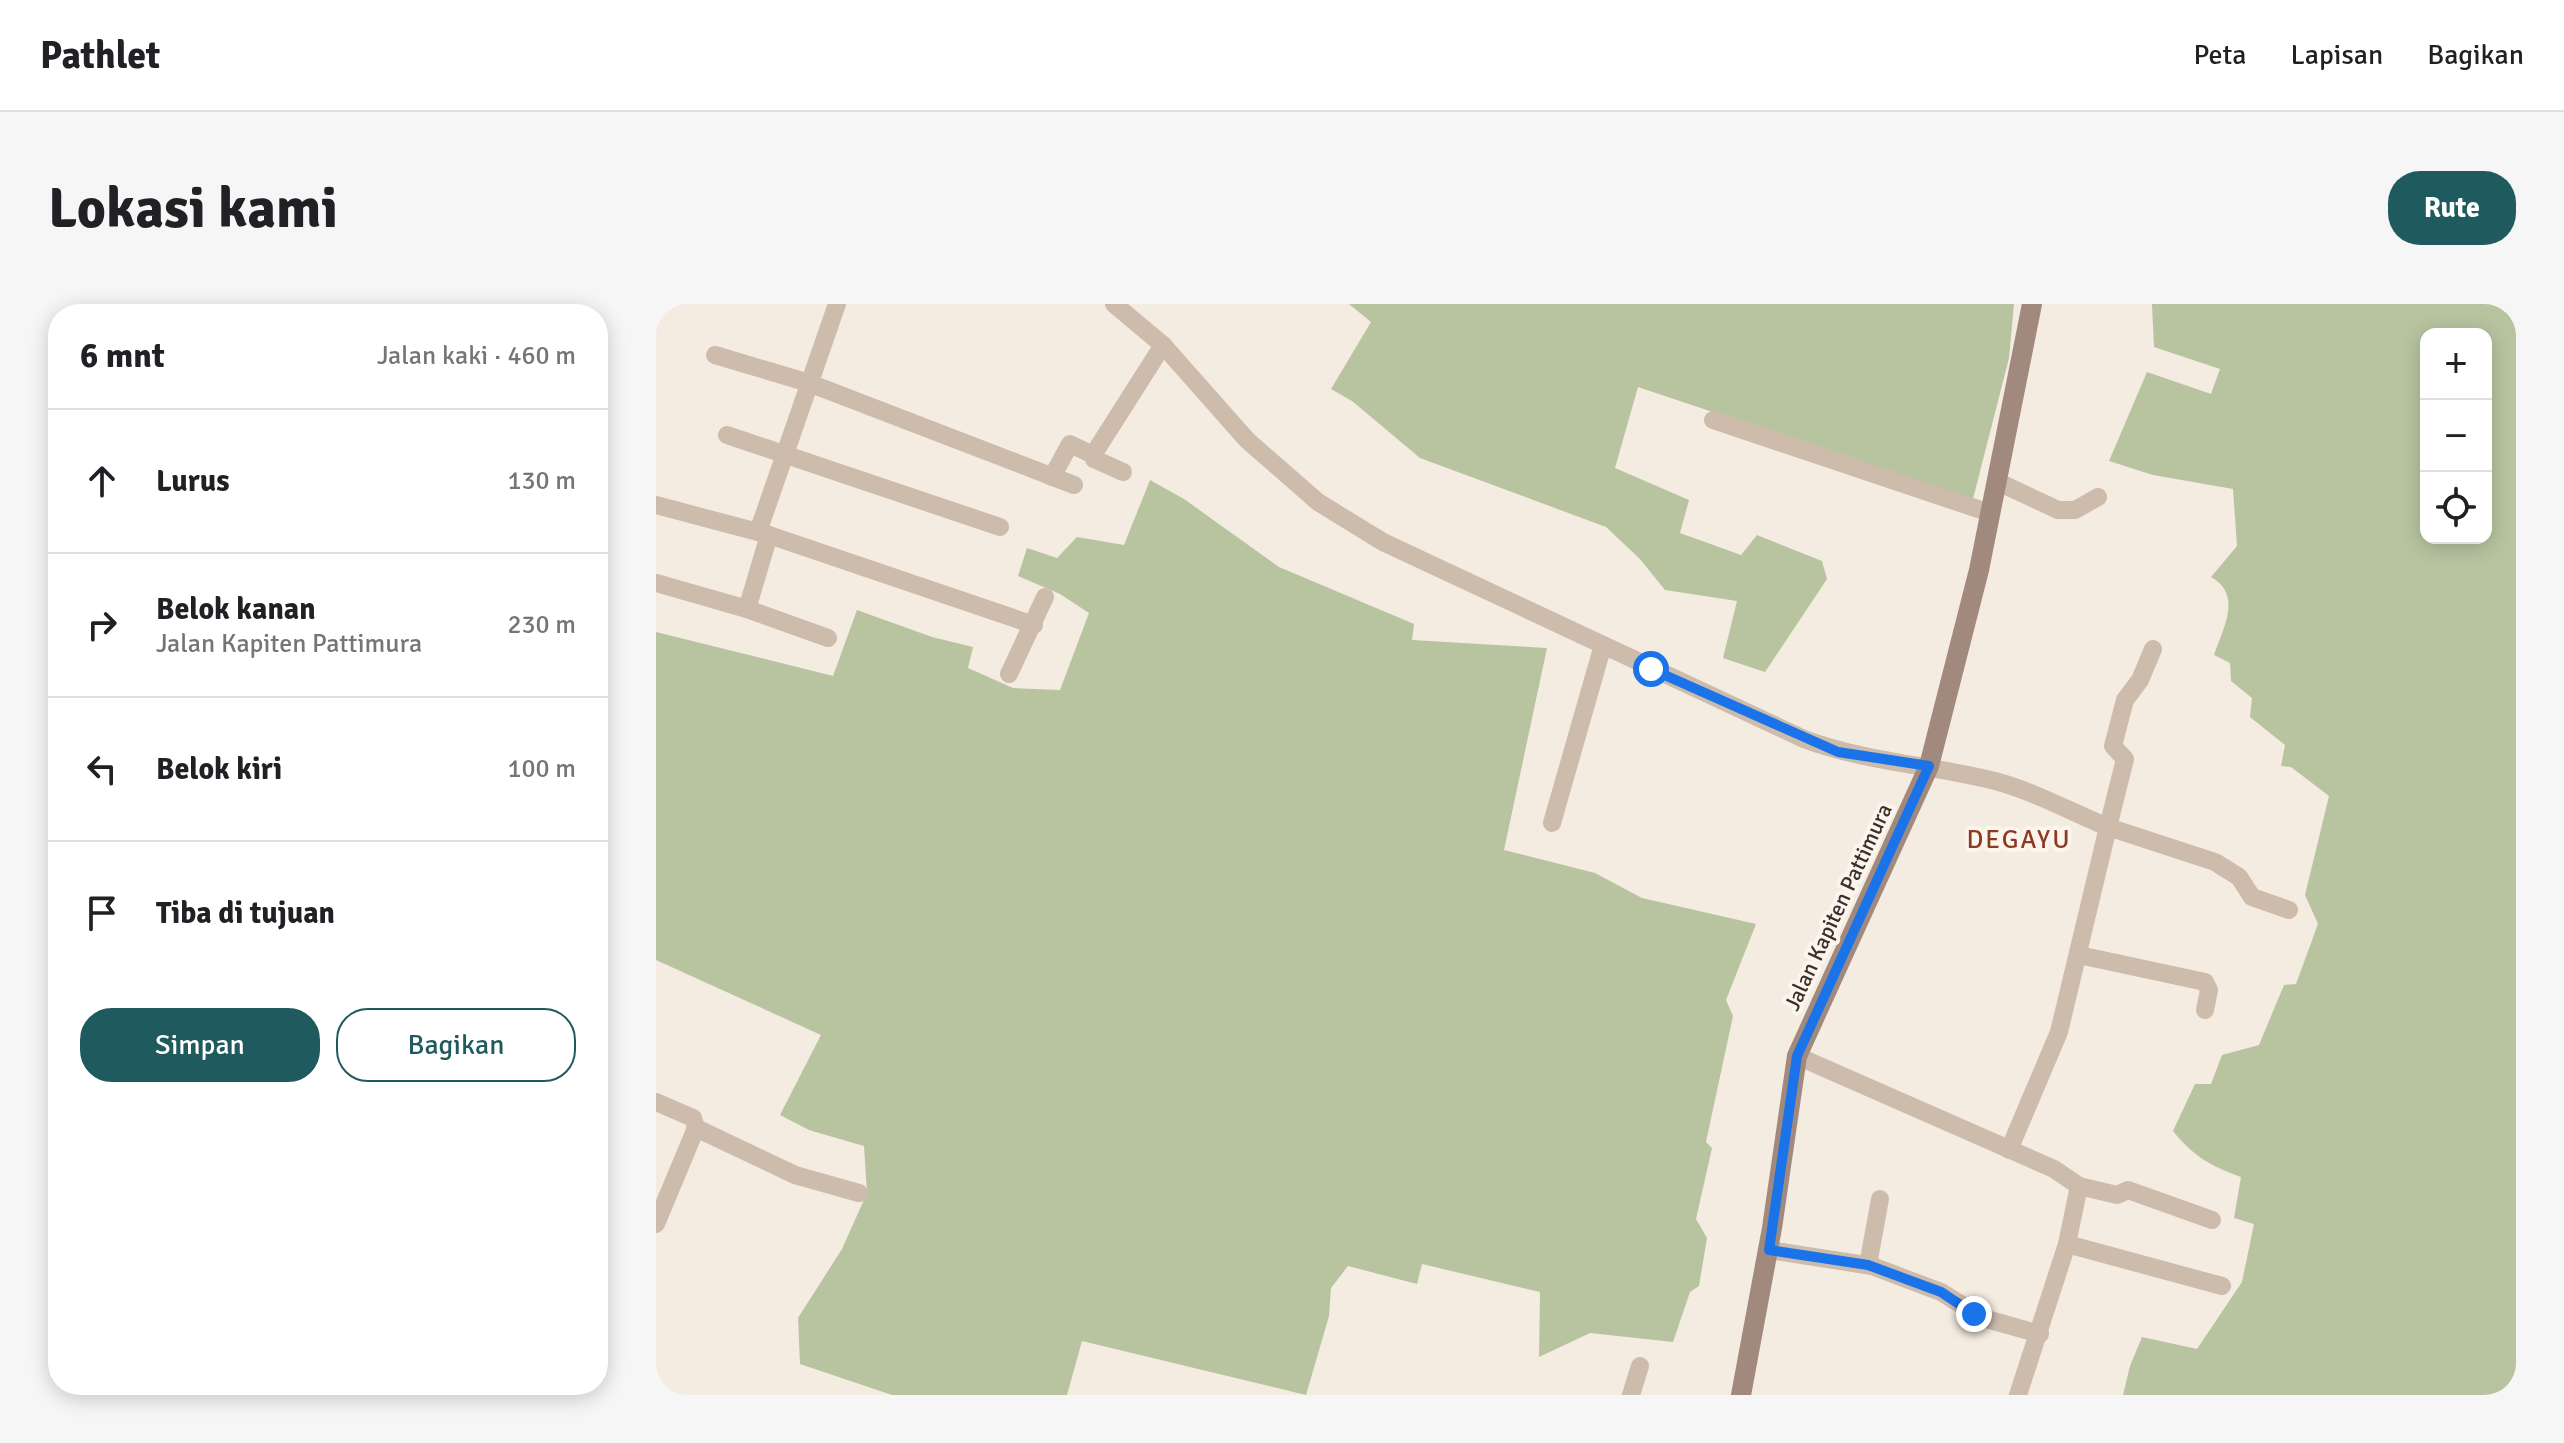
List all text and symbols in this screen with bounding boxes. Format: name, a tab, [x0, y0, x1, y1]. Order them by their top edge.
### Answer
text: Pathlet	[40, 32, 160, 79]
text: Peta	[2193, 38, 2247, 72]
text: Lapisan	[2291, 38, 2383, 72]
text: Bagikan	[2427, 38, 2524, 72]
button: Rute	[2388, 171, 2516, 245]
text: Lokasi kami	[48, 174, 338, 243]
map controls	[2420, 328, 2492, 544]
button: +	[2420, 328, 2492, 400]
text: 6 mnt	[80, 335, 165, 377]
text: Jalan kaki · 460 m	[377, 340, 576, 372]
button: −	[2420, 400, 2492, 472]
icon: ahead	[80, 459, 124, 503]
text: Lurus	[156, 463, 230, 500]
text: 130 m	[507, 465, 576, 497]
button: locate	[2420, 472, 2492, 544]
text: Belok kanan	[156, 591, 316, 628]
icon: right	[80, 603, 124, 647]
text: 230 m	[507, 609, 576, 641]
text: Jalan Kapiten Pattimura	[156, 628, 422, 660]
route start	[1633, 651, 1669, 687]
icon: left	[80, 747, 124, 791]
text: Belok kiri	[156, 751, 282, 788]
text: 100 m	[507, 753, 576, 785]
street label: Jalan Kapiten Pattimura	[1778, 799, 1898, 1015]
district label: DEGAYU	[1966, 824, 2072, 856]
icon: arrive	[80, 891, 124, 935]
text: Tiba di tujuan	[156, 895, 335, 932]
button: Simpan	[80, 1008, 320, 1082]
button: Bagikan	[336, 1008, 576, 1082]
route end	[1956, 1296, 1992, 1332]

